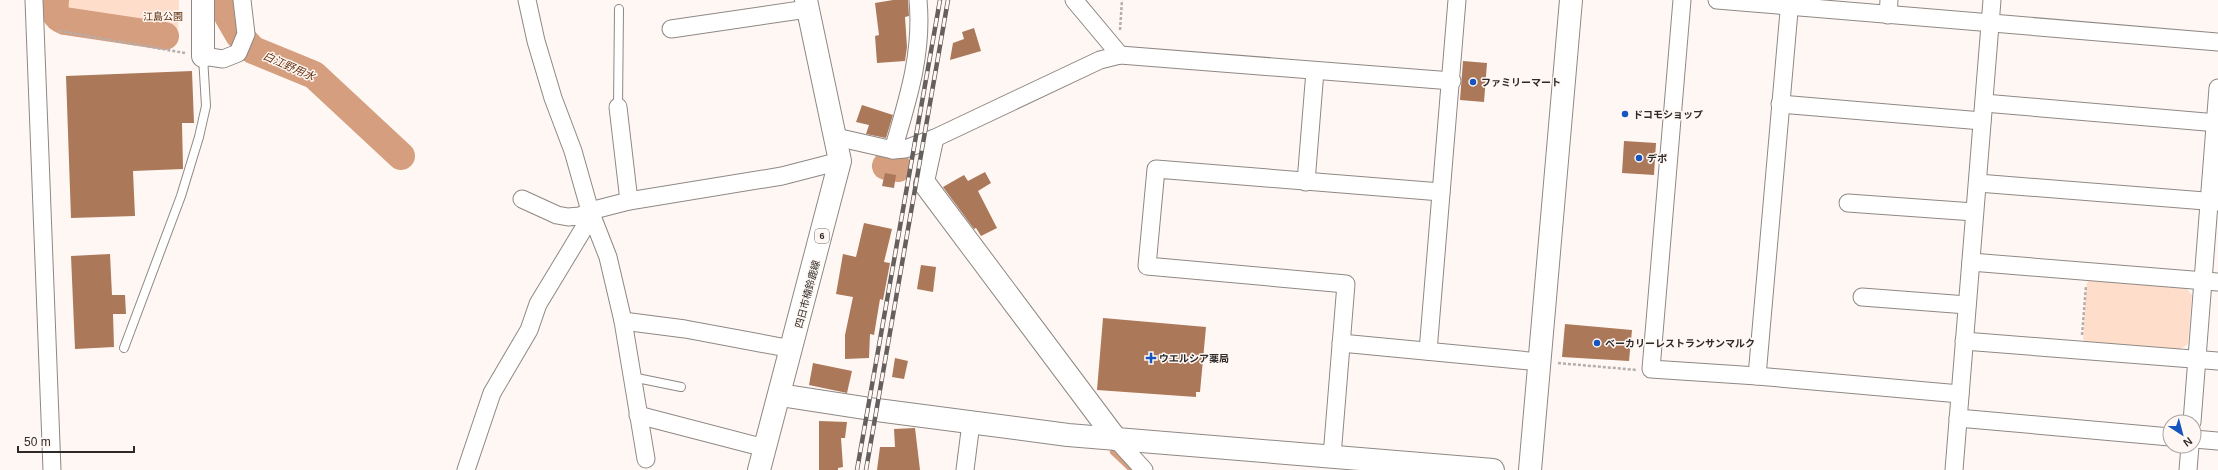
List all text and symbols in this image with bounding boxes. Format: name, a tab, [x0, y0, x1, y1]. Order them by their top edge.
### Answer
park label: 江島公園	[143, 11, 183, 22]
water label: 白江野用水	[261, 49, 317, 83]
marker: ファミリーマート	[1468, 77, 1478, 87]
place label: ファミリーマート	[1481, 77, 1561, 88]
marker: ドコモショップ	[1620, 109, 1630, 119]
place label: ドコモショップ	[1633, 109, 1703, 120]
marker: デポ	[1634, 153, 1644, 163]
place label: デポ	[1647, 153, 1667, 164]
road number: 6	[815, 229, 829, 243]
street label: 四日市楠鈴鹿線	[793, 259, 822, 329]
marker: ベーカリーレストランサンマルク	[1592, 338, 1602, 348]
place label: ベーカリーレストランサンマルク	[1605, 338, 1755, 349]
marker: ウエルシア薬局	[1146, 353, 1156, 363]
place label: ウエルシア薬局	[1159, 353, 1229, 364]
north arrow	[2162, 414, 2202, 454]
scale bar	[18, 428, 134, 454]
text: 50 m	[24, 435, 51, 449]
text: N	[2181, 435, 2195, 449]

